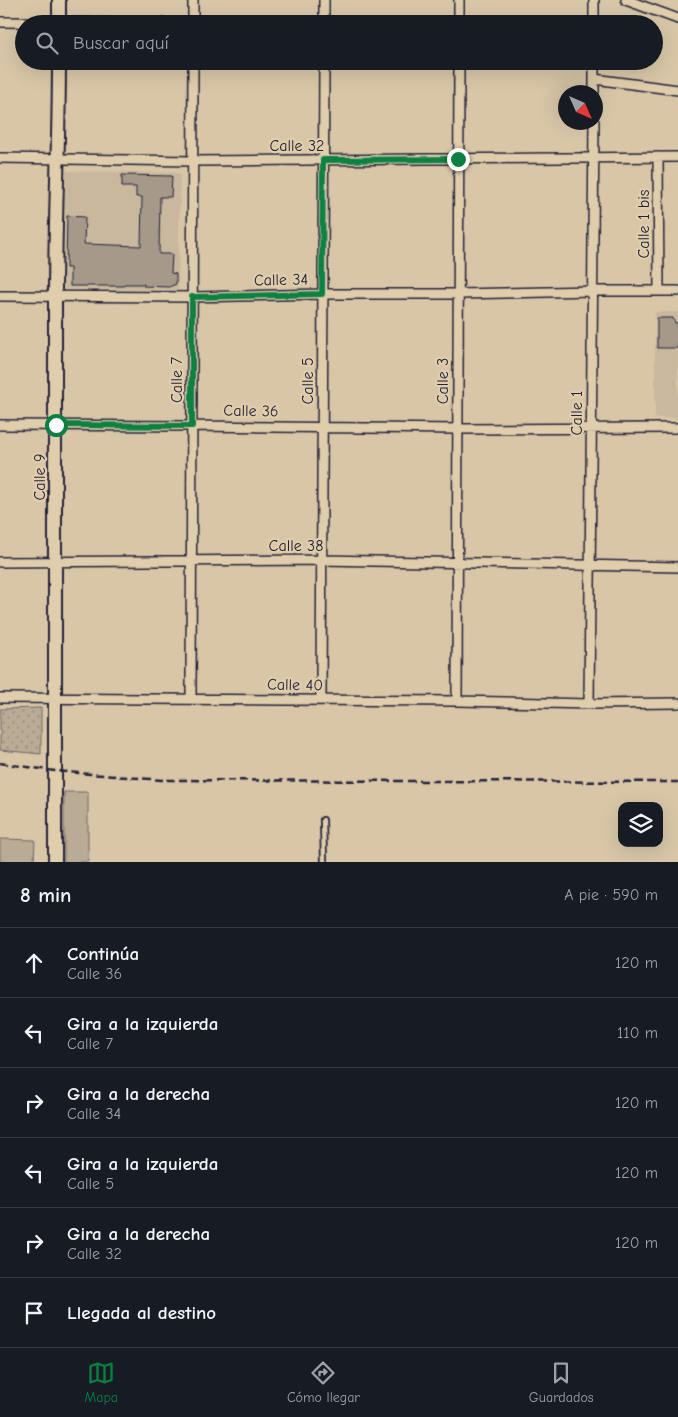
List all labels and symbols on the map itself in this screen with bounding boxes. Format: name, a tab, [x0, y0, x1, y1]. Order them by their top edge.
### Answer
north arrow	[558, 85, 603, 130]
street label: Calle 32	[270, 137, 324, 155]
route end	[447, 148, 470, 171]
street label: Calle 1 bis	[635, 189, 653, 258]
street label: Calle 34	[254, 271, 308, 289]
street label: Calle 7	[168, 357, 186, 403]
street label: Calle 5	[299, 357, 317, 405]
street label: Calle 3	[434, 358, 452, 404]
street label: Calle 1	[568, 391, 586, 435]
street label: Calle 36	[223, 402, 279, 420]
route start	[45, 414, 68, 437]
street label: Calle 9	[31, 454, 49, 500]
street label: Calle 38	[269, 537, 323, 555]
street label: Calle 40	[267, 676, 323, 694]

